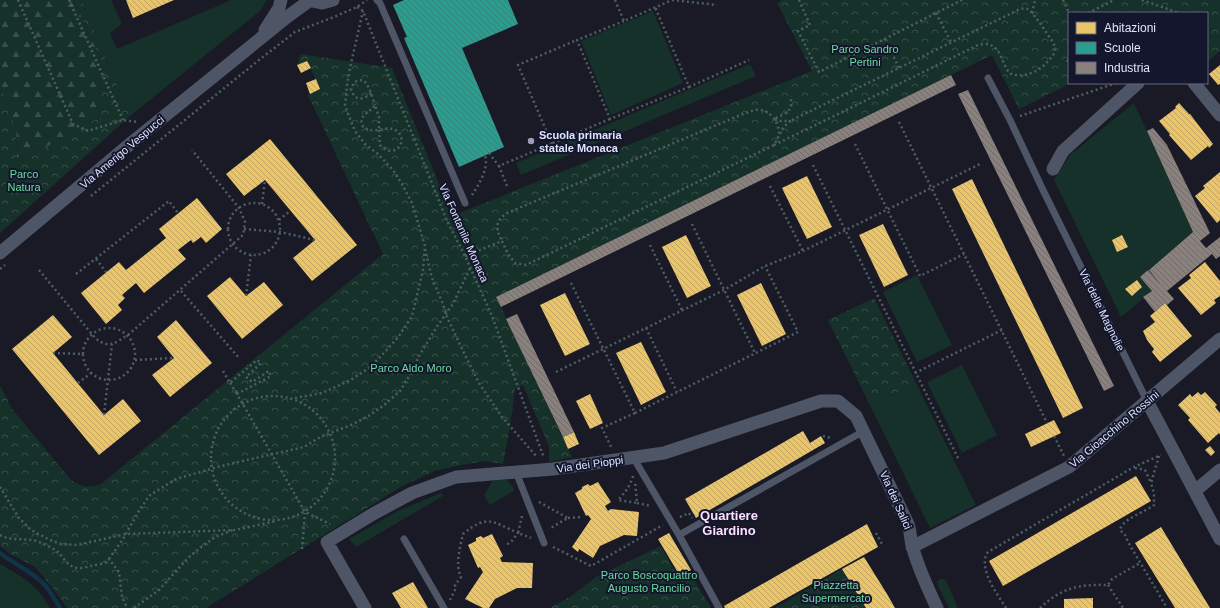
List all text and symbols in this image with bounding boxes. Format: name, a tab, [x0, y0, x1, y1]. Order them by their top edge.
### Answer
legend	[1068, 12, 1208, 84]
text: Abitazioni	[1104, 21, 1156, 35]
text: Scuole	[1104, 41, 1141, 55]
park label: Parco Sandro Pertini	[831, 43, 899, 68]
text: Industria	[1104, 61, 1150, 75]
street label: Via Amerigo Vespucci	[77, 113, 167, 191]
place label: Scuola primaria statale Monaca	[539, 129, 622, 154]
marker: Scuola primaria statale Monaca	[526, 136, 536, 146]
park label: Parco Natura	[7, 168, 41, 193]
street label: Via Fontanile Monaca	[437, 182, 491, 285]
street label: Via delle Magnolie	[1077, 267, 1127, 353]
park label: Parco Aldo Moro	[370, 362, 452, 374]
street label: Via Gioacchino Rossini	[1067, 388, 1161, 470]
street label: Via dei Pioppi	[556, 453, 624, 475]
street label: Via dei Salici	[878, 469, 914, 531]
district label: Quartiere Giardino	[700, 508, 758, 538]
park label: Parco Boscoquattro Augusto Rancilio	[601, 569, 697, 594]
park label: Piazzetta Supermercato	[801, 579, 871, 604]

